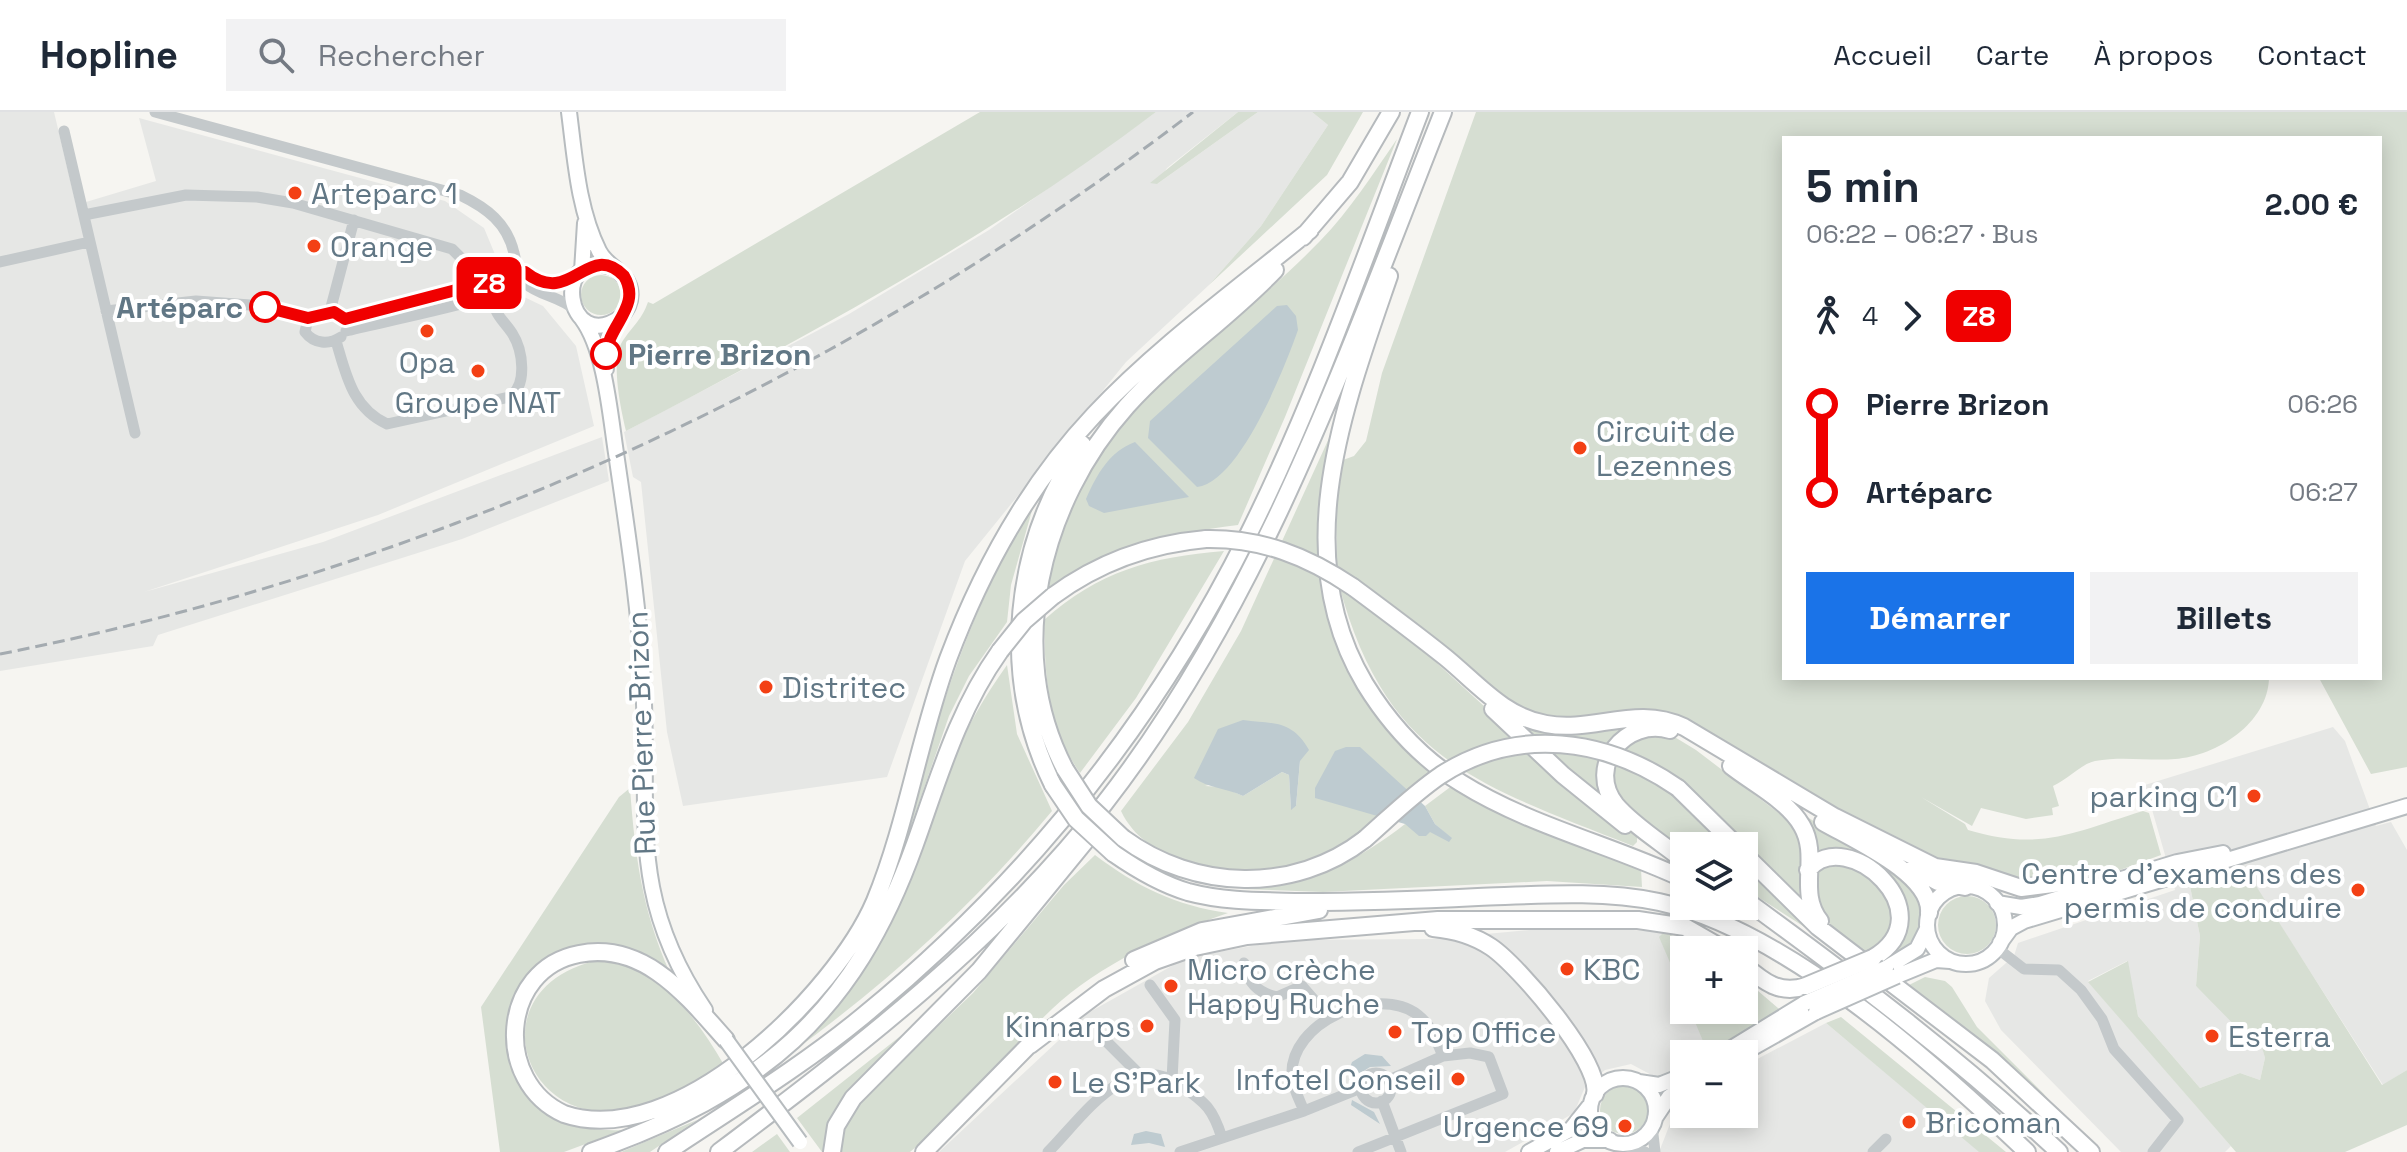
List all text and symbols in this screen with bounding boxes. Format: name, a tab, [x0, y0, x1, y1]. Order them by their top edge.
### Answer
search box	[226, 19, 786, 91]
text: Hopline	[40, 31, 178, 79]
icon: search	[254, 33, 298, 77]
text: Rechercher	[318, 36, 485, 75]
text: Accueil	[1833, 37, 1932, 73]
text: Carte	[1976, 37, 2049, 73]
text: À propos	[2093, 37, 2213, 73]
text: Contact	[2257, 37, 2367, 73]
text: 5 min	[1806, 159, 1920, 215]
place label: Arteparc 1	[311, 174, 458, 213]
marker: Arteparc 1	[286, 184, 304, 202]
text: 2.00 €	[2265, 185, 2358, 224]
text: 06:22 – 06:27 · Bus	[1806, 217, 2038, 251]
place label: Orange	[330, 227, 434, 266]
marker: Orange	[305, 237, 323, 255]
line badge: Z8	[453, 257, 525, 309]
text: Z8	[473, 265, 505, 301]
place label: Artéparc	[116, 288, 243, 327]
marker: Artéparc	[250, 292, 280, 322]
icon: walk	[1806, 294, 1850, 338]
icon: forward	[1890, 294, 1934, 338]
text: Z8	[1962, 298, 1995, 334]
text: 4	[1862, 299, 1878, 333]
marker: Opa	[418, 322, 436, 340]
place label: Pierre Brizon	[628, 335, 811, 374]
marker: Pierre Brizon	[591, 339, 621, 369]
place label: Opa	[399, 343, 455, 382]
marker: Groupe NAT	[469, 362, 487, 380]
place label: Groupe NAT	[395, 383, 561, 422]
text: Pierre Brizon	[1866, 385, 2049, 424]
text: 06:26	[2287, 387, 2358, 421]
place label: Circuit de Lezennes	[1596, 412, 1736, 485]
marker: Circuit de Lezennes	[1571, 439, 1589, 457]
text: Artéparc	[1866, 473, 1993, 512]
text: 06:27	[2289, 475, 2358, 509]
button: Démarrer	[1806, 572, 2074, 664]
button: Billets	[2090, 572, 2358, 664]
street label: Rue Pierre Brizon	[617, 610, 665, 856]
place label: Distritec	[782, 668, 906, 707]
marker: Distritec	[757, 678, 775, 696]
place label: parking C1	[2089, 777, 2238, 816]
marker: parking C1	[2245, 787, 2263, 805]
map controls	[1670, 832, 1758, 1128]
button: layers	[1670, 832, 1758, 920]
place label: Centre d’examens des permis de conduire	[2021, 854, 2342, 927]
marker: Centre d’examens des permis de conduire	[2349, 881, 2367, 899]
button: +	[1670, 936, 1758, 1024]
place label: Micro crèche Happy Ruche	[1187, 950, 1380, 1023]
place label: KBC	[1583, 950, 1640, 989]
marker: KBC	[1558, 960, 1576, 978]
marker: Micro crèche Happy Ruche	[1162, 977, 1180, 995]
place label: Kinnarps	[1005, 1007, 1131, 1046]
place label: Top Office	[1411, 1013, 1557, 1052]
marker: Kinnarps	[1138, 1017, 1156, 1035]
place label: Esterra	[2228, 1017, 2331, 1056]
marker: Top Office	[1386, 1023, 1404, 1041]
marker: Esterra	[2203, 1027, 2221, 1045]
button: −	[1670, 1040, 1758, 1128]
place label: Infotel Conseil	[1236, 1060, 1442, 1099]
place label: Le S'Park	[1071, 1063, 1201, 1102]
marker: Infotel Conseil	[1449, 1070, 1467, 1088]
marker: Le S'Park	[1046, 1073, 1064, 1091]
place label: Bricoman	[1925, 1103, 2061, 1142]
place label: Urgence 69	[1443, 1107, 1609, 1146]
marker: Bricoman	[1900, 1113, 1918, 1131]
marker: Urgence 69	[1616, 1117, 1634, 1135]

